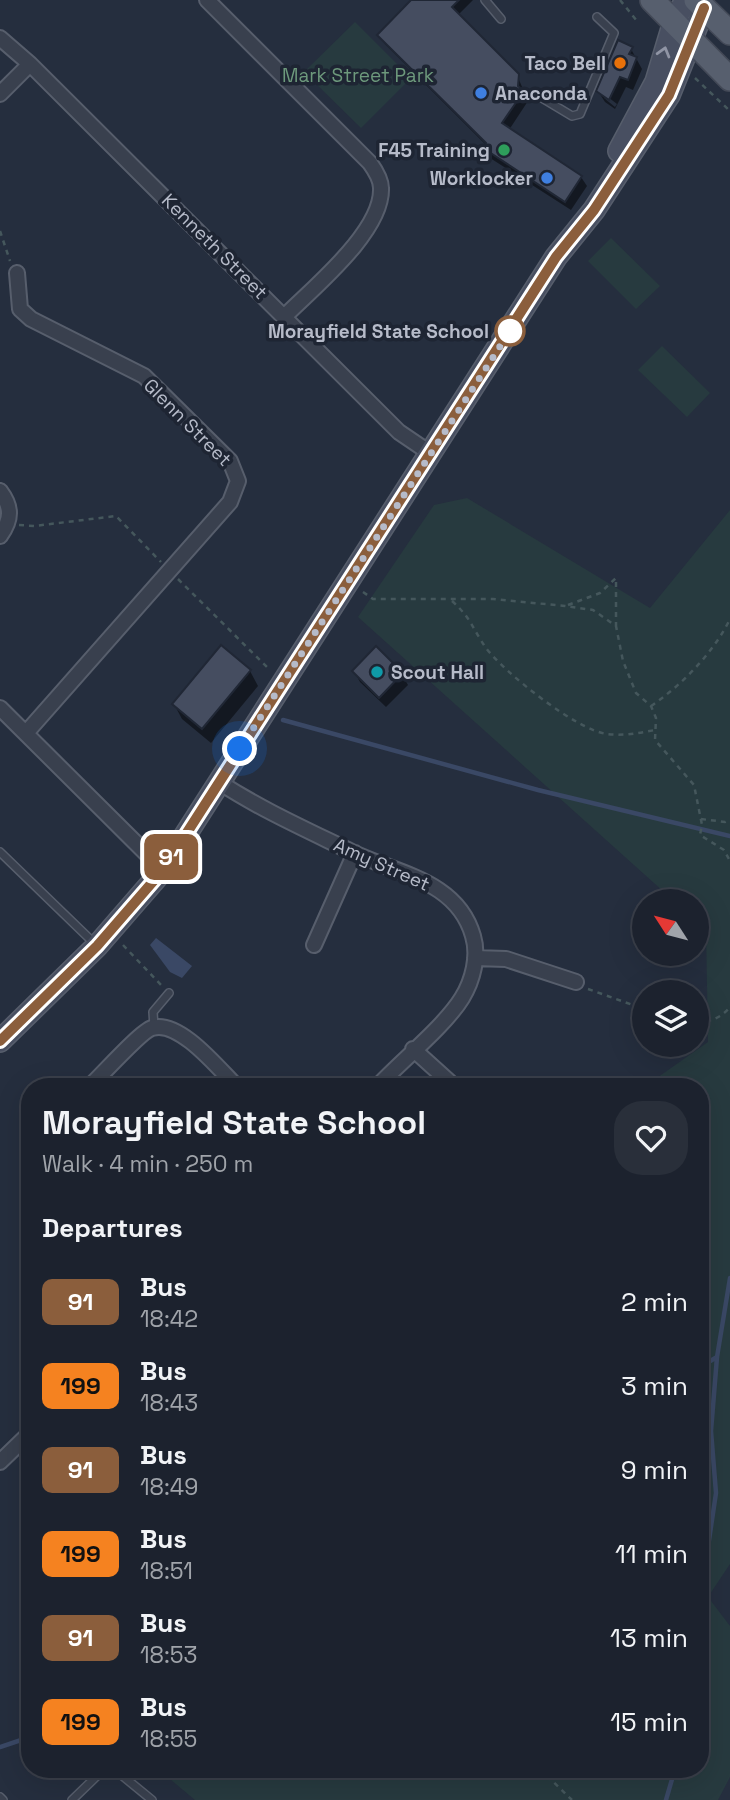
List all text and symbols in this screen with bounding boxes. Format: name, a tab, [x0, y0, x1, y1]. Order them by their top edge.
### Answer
one-way arrow	[656, 46, 671, 58]
place label: Taco Bell	[524, 51, 606, 76]
marker: Taco Bell	[612, 55, 628, 71]
park label: Mark Street Park	[282, 63, 434, 88]
place label: Anaconda	[495, 81, 587, 106]
marker: Anaconda	[473, 85, 489, 101]
place label: F45 Training	[378, 138, 490, 163]
marker: F45 Training	[496, 142, 512, 158]
place label: Worklocker	[430, 166, 533, 191]
marker: Worklocker	[539, 170, 555, 186]
street label: Kenneth Street	[156, 188, 273, 305]
marker: Morayfield State School	[495, 316, 525, 346]
place label: Morayfield State School	[268, 319, 489, 344]
street label: Glenn Street	[138, 373, 237, 472]
place label: Scout Hall	[391, 660, 484, 685]
marker: Scout Hall	[369, 664, 385, 680]
your location	[222, 731, 257, 766]
street label: Amy Street	[330, 832, 434, 897]
line badge: 91	[140, 834, 202, 880]
text: 91	[158, 841, 184, 872]
north arrow	[632, 889, 709, 966]
map controls	[632, 889, 709, 1057]
button: layers	[632, 980, 709, 1057]
button: heart	[614, 1101, 688, 1175]
text: Morayfield State School	[42, 1102, 426, 1144]
text: Walk · 4 min · 250 m	[42, 1149, 253, 1179]
text: Departures	[42, 1211, 183, 1245]
text: Bus	[140, 1270, 187, 1304]
text: 2 min	[621, 1285, 688, 1319]
text: 91	[68, 1286, 93, 1317]
text: 18:42	[140, 1304, 198, 1334]
text: Bus	[140, 1354, 187, 1388]
text: 3 min	[621, 1369, 688, 1403]
text: 199	[60, 1370, 101, 1401]
text: 18:43	[140, 1388, 198, 1418]
text: Bus	[140, 1438, 187, 1472]
text: 9 min	[621, 1453, 688, 1487]
text: 91	[68, 1454, 93, 1485]
text: 18:49	[140, 1472, 198, 1502]
text: Bus	[140, 1522, 187, 1556]
text: 11 min	[615, 1537, 688, 1571]
text: 199	[60, 1538, 101, 1569]
text: 18:51	[140, 1556, 193, 1586]
text: Bus	[140, 1606, 187, 1640]
text: 13 min	[610, 1621, 688, 1655]
text: 91	[68, 1622, 93, 1653]
text: 18:53	[140, 1640, 197, 1670]
text: Bus	[140, 1690, 187, 1724]
text: 15 min	[610, 1705, 688, 1739]
text: 199	[60, 1706, 101, 1737]
text: 18:55	[140, 1724, 197, 1754]

